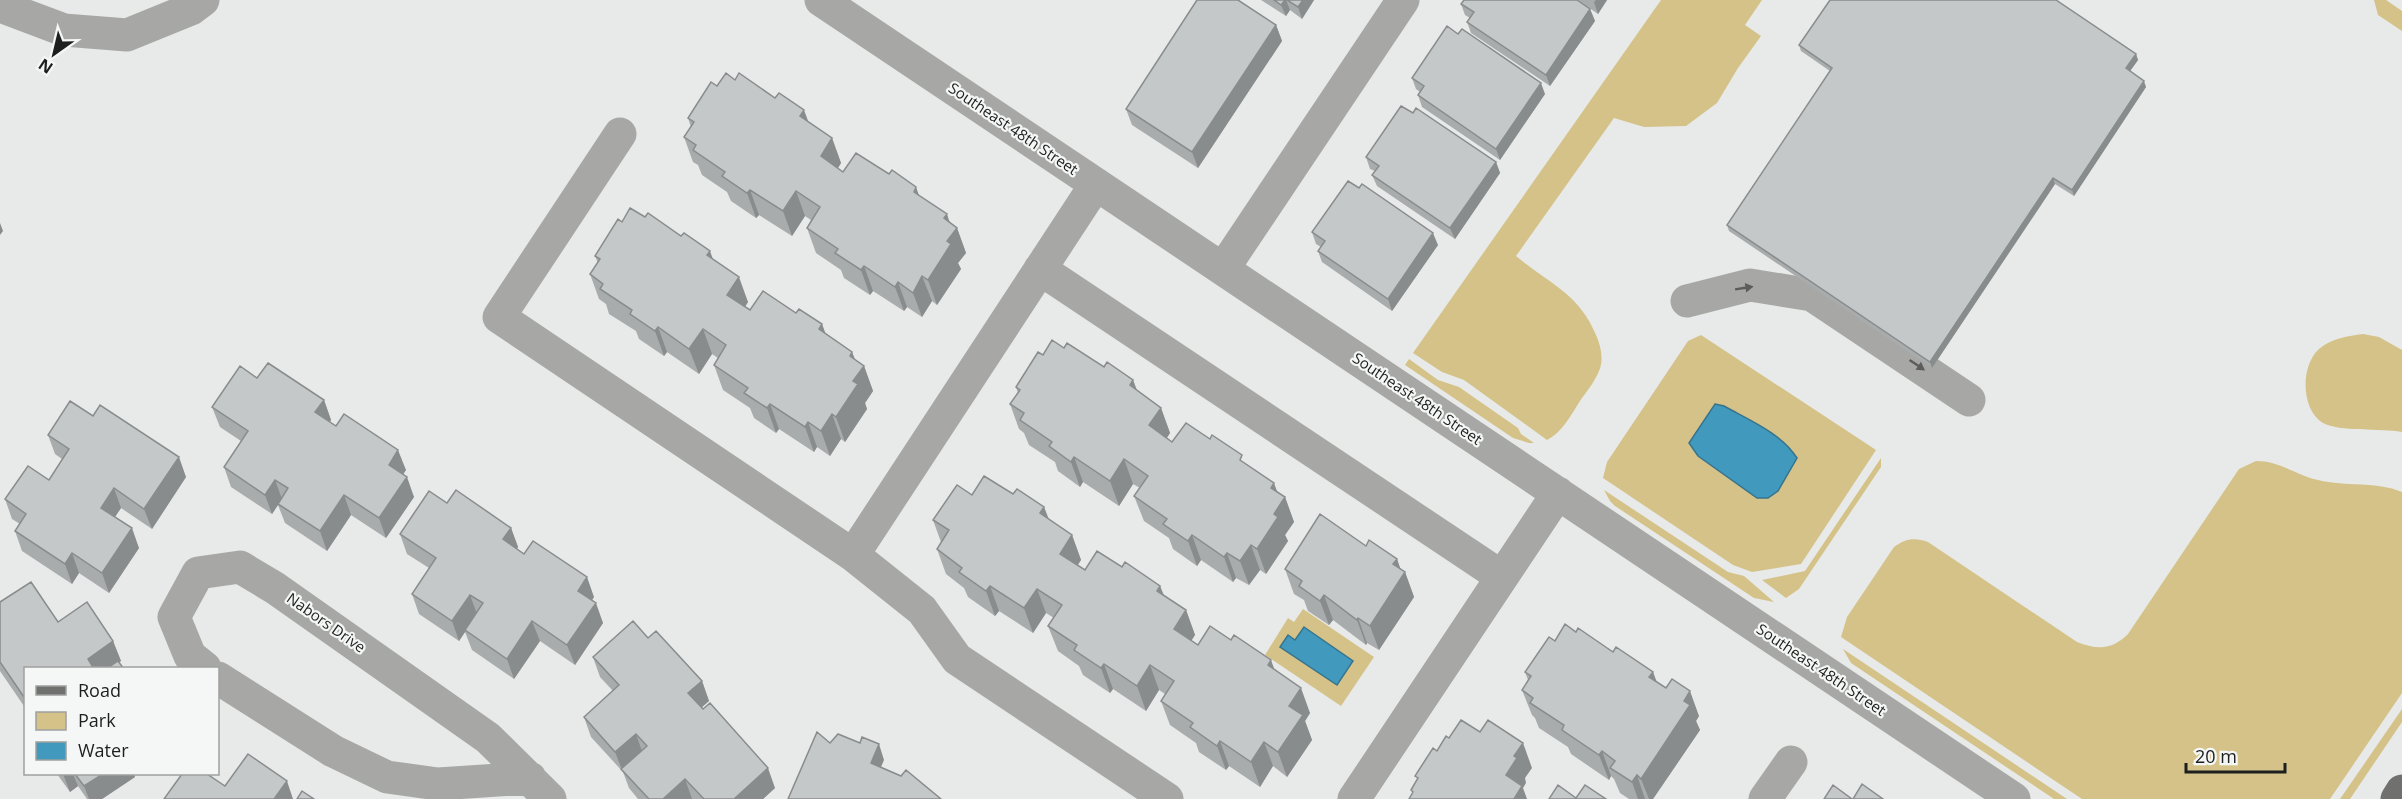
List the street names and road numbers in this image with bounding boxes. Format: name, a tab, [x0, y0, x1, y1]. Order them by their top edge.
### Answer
street label: Southeast 48th Street	[945, 77, 1082, 179]
street label: Southeast 48th Street	[1349, 347, 1486, 449]
street label: Nabors Drive	[283, 588, 370, 657]
street label: Southeast 48th Street	[1753, 618, 1890, 720]

